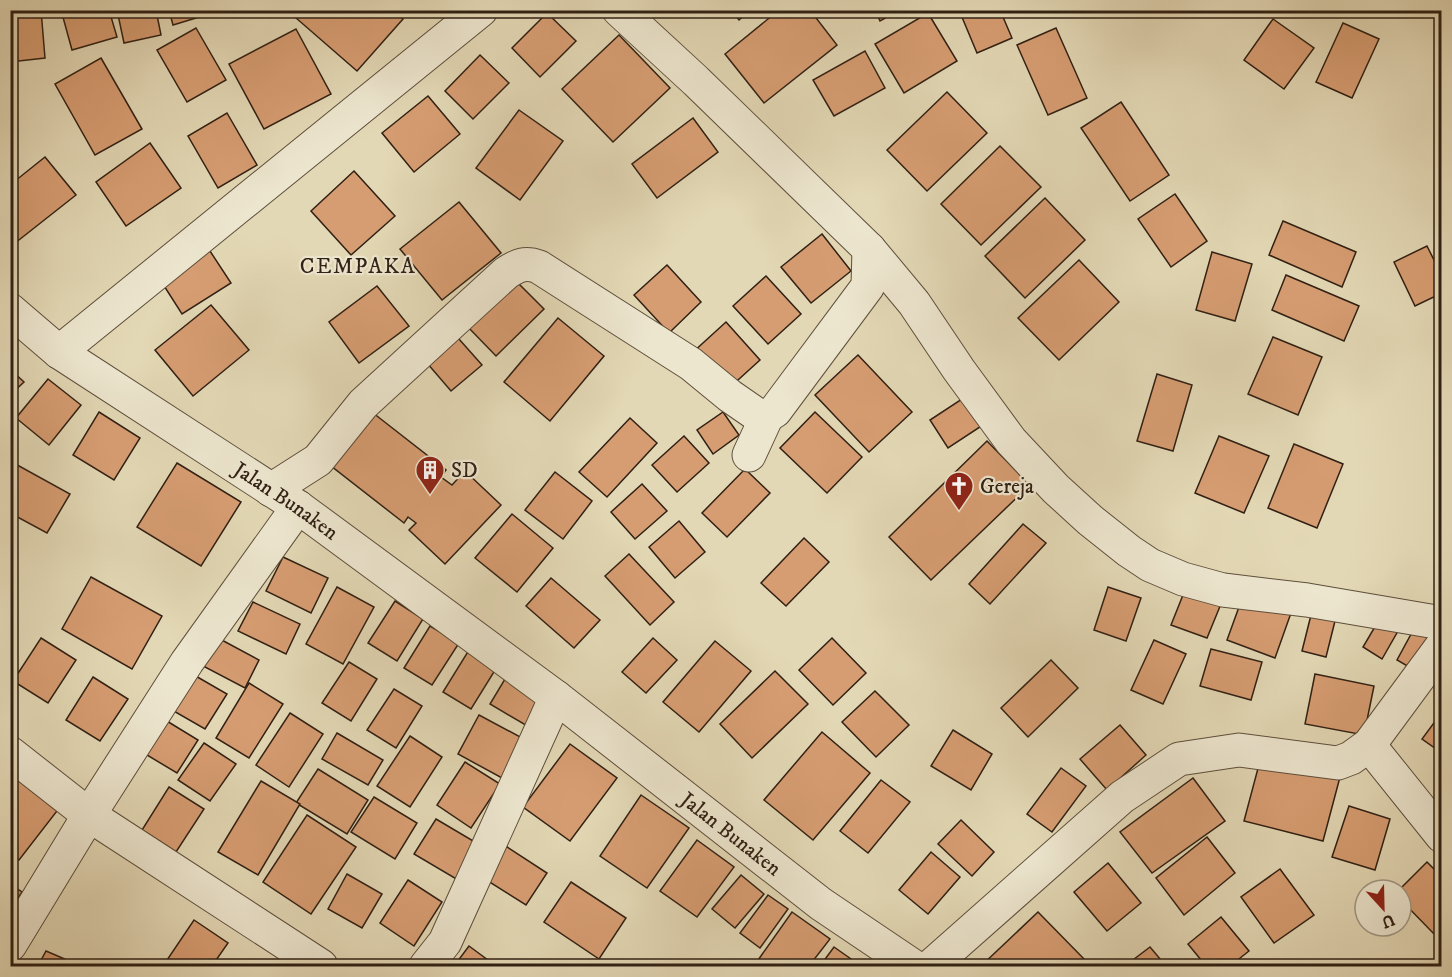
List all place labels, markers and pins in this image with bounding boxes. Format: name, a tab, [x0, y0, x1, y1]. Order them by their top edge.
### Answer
building icon: SD	[414, 454, 446, 496]
place label: SD	[451, 458, 478, 484]
church icon: Gereja	[943, 470, 975, 512]
place label: Gereja	[980, 474, 1034, 500]

